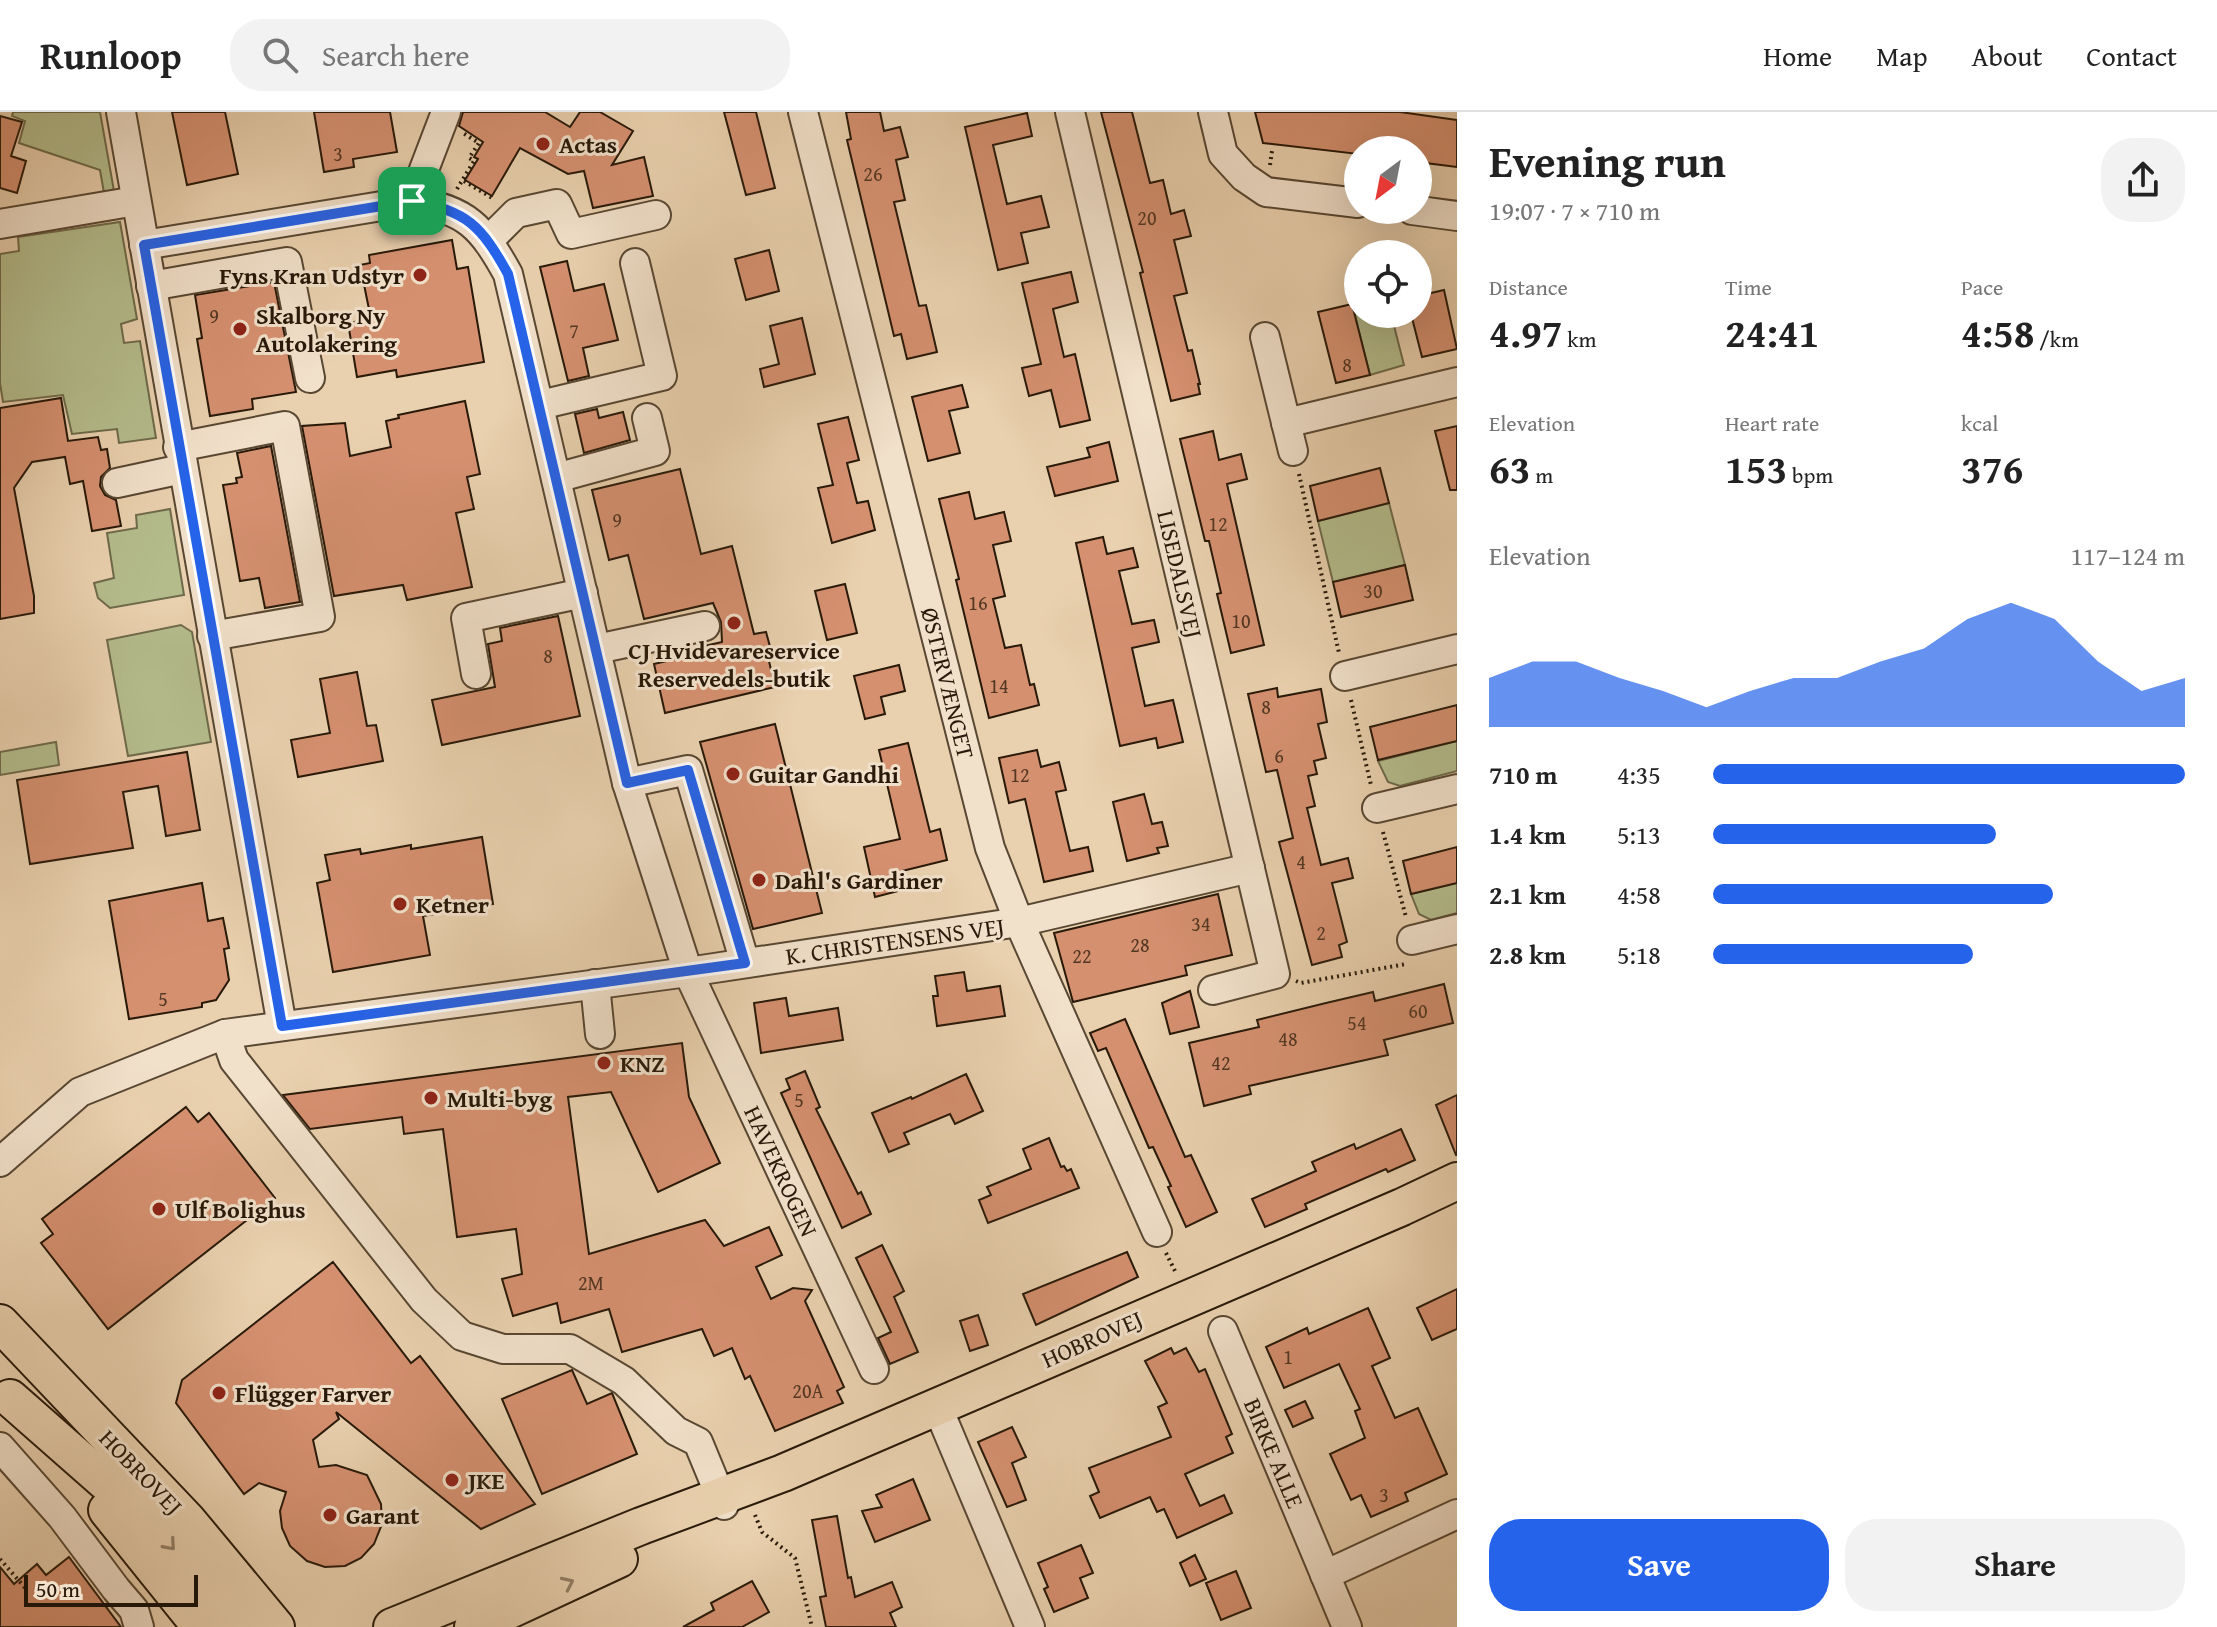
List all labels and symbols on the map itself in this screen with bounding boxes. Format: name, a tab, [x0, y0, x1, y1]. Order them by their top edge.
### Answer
place label: Actas	[559, 127, 617, 162]
marker: Actas	[534, 135, 552, 153]
north arrow	[1344, 136, 1432, 224]
house number: 3	[333, 139, 343, 168]
house number: 26	[863, 159, 883, 188]
pin	[378, 167, 446, 235]
house number: 20	[1137, 203, 1157, 232]
place label: Fyns Kran Udstyr	[219, 258, 404, 293]
marker: Fyns Kran Udstyr	[411, 266, 429, 284]
place label: Skalborg Ny Autolakering	[256, 298, 397, 361]
house number: 9	[209, 301, 219, 330]
house number: 7	[569, 316, 579, 345]
marker: Skalborg Ny Autolakering	[231, 320, 249, 338]
house number: 8	[1342, 350, 1352, 379]
house number: 9	[612, 505, 622, 534]
street label: LISEDALSVEJ	[1148, 507, 1212, 641]
house number: 12	[1208, 509, 1228, 538]
house number: 30	[1363, 576, 1383, 605]
house number: 16	[968, 588, 988, 617]
street label: ØSTERVÆNGET	[912, 604, 984, 762]
house number: 10	[1231, 606, 1251, 635]
marker: CJ Hvidevareservice Reservedels-butik	[725, 614, 743, 632]
place label: CJ Hvidevareservice Reservedels-butik	[628, 633, 840, 696]
house number: 8	[543, 641, 553, 670]
house number: 14	[989, 671, 1009, 700]
house number: 8	[1261, 692, 1271, 721]
house number: 6	[1274, 741, 1284, 770]
place label: Guitar Gandhi	[749, 757, 899, 792]
house number: 12	[1010, 760, 1030, 789]
marker: Guitar Gandhi	[724, 765, 742, 783]
house number: 4	[1296, 847, 1306, 876]
place label: Dahl's Gardiner	[775, 863, 943, 898]
marker: Dahl's Gardiner	[750, 871, 768, 889]
place label: Ketner	[416, 887, 489, 922]
marker: Ketner	[391, 895, 409, 913]
street label: K. CHRISTENSENS VEJ	[783, 908, 1007, 974]
house number: 34	[1191, 909, 1211, 938]
house number: 2	[1316, 918, 1326, 947]
house number: 28	[1130, 930, 1150, 959]
house number: 22	[1072, 941, 1092, 970]
house number: 5	[158, 984, 168, 1013]
house number: 60	[1408, 996, 1428, 1025]
house number: 54	[1347, 1008, 1367, 1037]
house number: 48	[1278, 1024, 1298, 1053]
place label: KNZ	[620, 1046, 664, 1081]
house number: 42	[1211, 1048, 1231, 1077]
marker: KNZ	[595, 1054, 613, 1072]
place label: Multi-byg	[447, 1081, 552, 1116]
house number: 5	[794, 1085, 804, 1114]
marker: Multi-byg	[422, 1089, 440, 1107]
street label: HAVEKROGEN	[735, 1100, 827, 1243]
place label: Ulf Bolighus	[175, 1192, 306, 1227]
marker: Ulf Bolighus	[150, 1200, 168, 1218]
house number: 2M	[578, 1268, 604, 1297]
street label: HOBROVEJ	[1036, 1301, 1148, 1377]
house number: 1	[1283, 1342, 1293, 1371]
place label: Flügger Farver	[235, 1376, 391, 1411]
house number: 20A	[792, 1376, 824, 1405]
marker: Flügger Farver	[210, 1384, 228, 1402]
street label: BIRKE ALLE	[1235, 1393, 1313, 1513]
street label: HOBROVEJ	[91, 1421, 191, 1523]
place label: JKE	[464, 1463, 504, 1498]
marker: JKE	[443, 1471, 461, 1489]
house number: 3	[1379, 1480, 1389, 1509]
place label: Garant	[346, 1498, 419, 1533]
marker: Garant	[321, 1506, 339, 1524]
one-way arrow	[160, 1536, 175, 1551]
scale bar	[24, 1571, 198, 1607]
one-way arrow	[560, 1577, 574, 1593]

